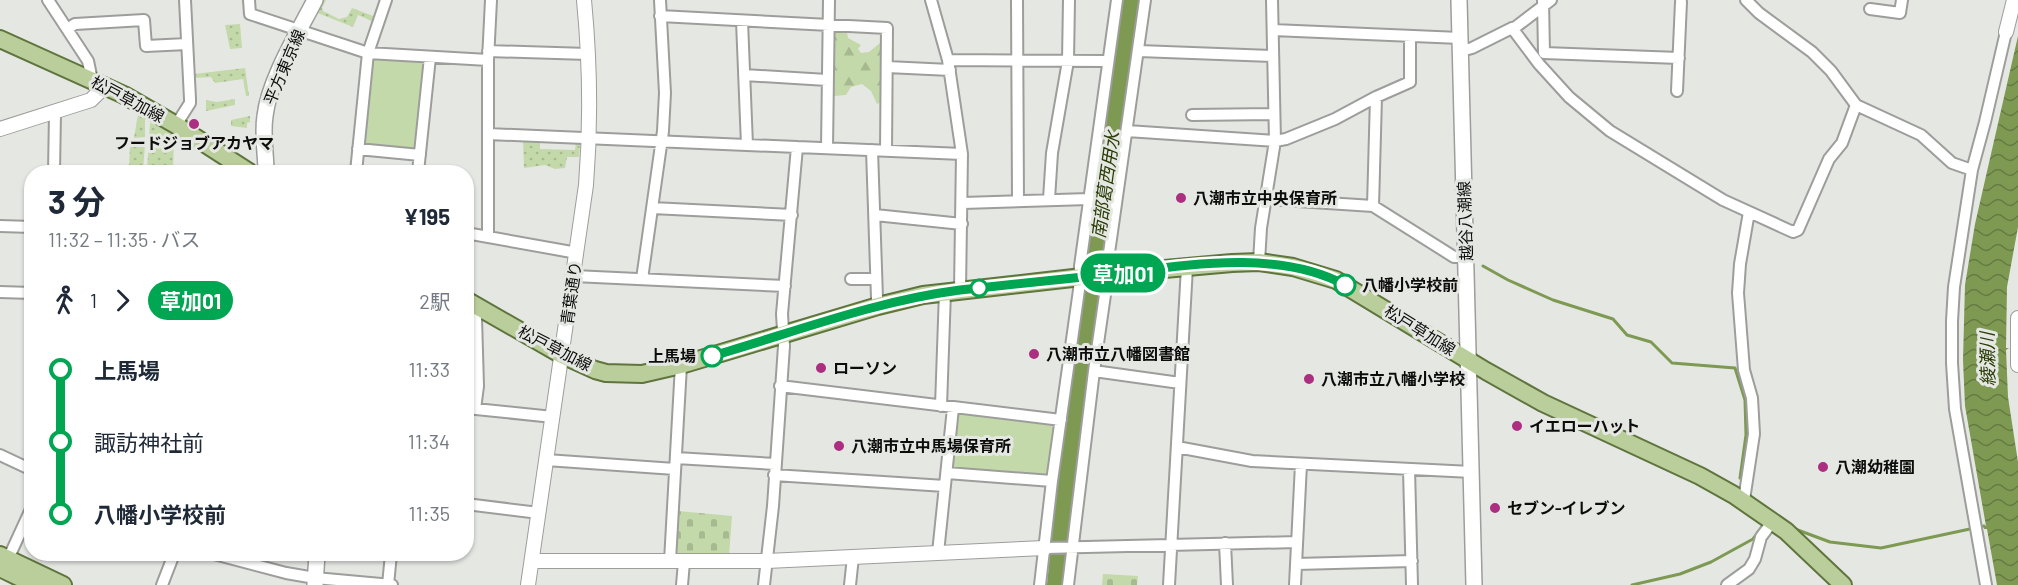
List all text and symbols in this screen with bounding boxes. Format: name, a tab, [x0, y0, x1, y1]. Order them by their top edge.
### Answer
street label: 平方東京線	[259, 26, 308, 107]
street label: 松戸草加線	[88, 71, 168, 126]
marker: フードジョブアカヤマ	[187, 117, 201, 131]
water label: 南部葛西用水	[1087, 128, 1124, 240]
place label: フードジョブアカヤマ	[114, 133, 274, 152]
text: 3 分	[48, 181, 105, 221]
street label: 越谷八潮線	[1454, 181, 1475, 261]
place label: 八潮市立中央保育所	[1193, 188, 1337, 207]
marker: 八潮市立中央保育所	[1174, 191, 1188, 205]
text: ¥195	[404, 203, 450, 229]
text: 11:32 – 11:35 · バス	[48, 227, 200, 251]
line badge: 草加01	[1081, 254, 1165, 292]
street label: 青葉通り	[557, 260, 584, 326]
text: 草加01	[1092, 261, 1154, 286]
marker: 八幡小学校前	[1334, 274, 1356, 296]
place label: 八幡小学校前	[1362, 275, 1458, 294]
unlabelled marker	[970, 279, 988, 297]
icon: walk	[48, 284, 81, 317]
icon: forward	[106, 284, 139, 317]
text: 1	[90, 288, 97, 312]
text: 草加01	[160, 288, 221, 313]
text: 2駅	[419, 289, 450, 313]
street label: 松戸草加線	[1381, 300, 1459, 359]
street label: 松戸草加線	[515, 321, 595, 374]
water label: 綾瀬川	[1975, 330, 1998, 386]
place label: 八潮市立八幡図書館	[1046, 344, 1190, 363]
marker: 上馬場	[701, 345, 723, 367]
place label: 上馬場	[648, 346, 696, 365]
marker: 八潮市立八幡図書館	[1027, 347, 1041, 361]
text: 上馬場	[94, 357, 160, 383]
text: 11:33	[409, 357, 450, 381]
place label: ローソン	[833, 358, 897, 377]
marker: ローソン	[814, 361, 828, 375]
place label: 八潮市立八幡小学校	[1321, 369, 1465, 388]
marker: 八潮市立八幡小学校	[1302, 372, 1316, 386]
place label: イエローハット	[1529, 416, 1641, 435]
marker: イエローハット	[1510, 419, 1524, 433]
text: 諏訪神社前	[94, 429, 204, 455]
text: 11:34	[408, 429, 450, 453]
place label: 八潮市立中馬場保育所	[851, 436, 1011, 455]
marker: 八潮市立中馬場保育所	[832, 439, 846, 453]
place label: 八潮幼稚園	[1835, 457, 1915, 476]
marker: 八潮幼稚園	[1816, 460, 1830, 474]
place label: セブン-イレブン	[1507, 498, 1626, 517]
text: 八幡小学校前	[94, 501, 226, 527]
text: 11:35	[409, 501, 450, 525]
marker: セブン-イレブン	[1488, 501, 1502, 515]

